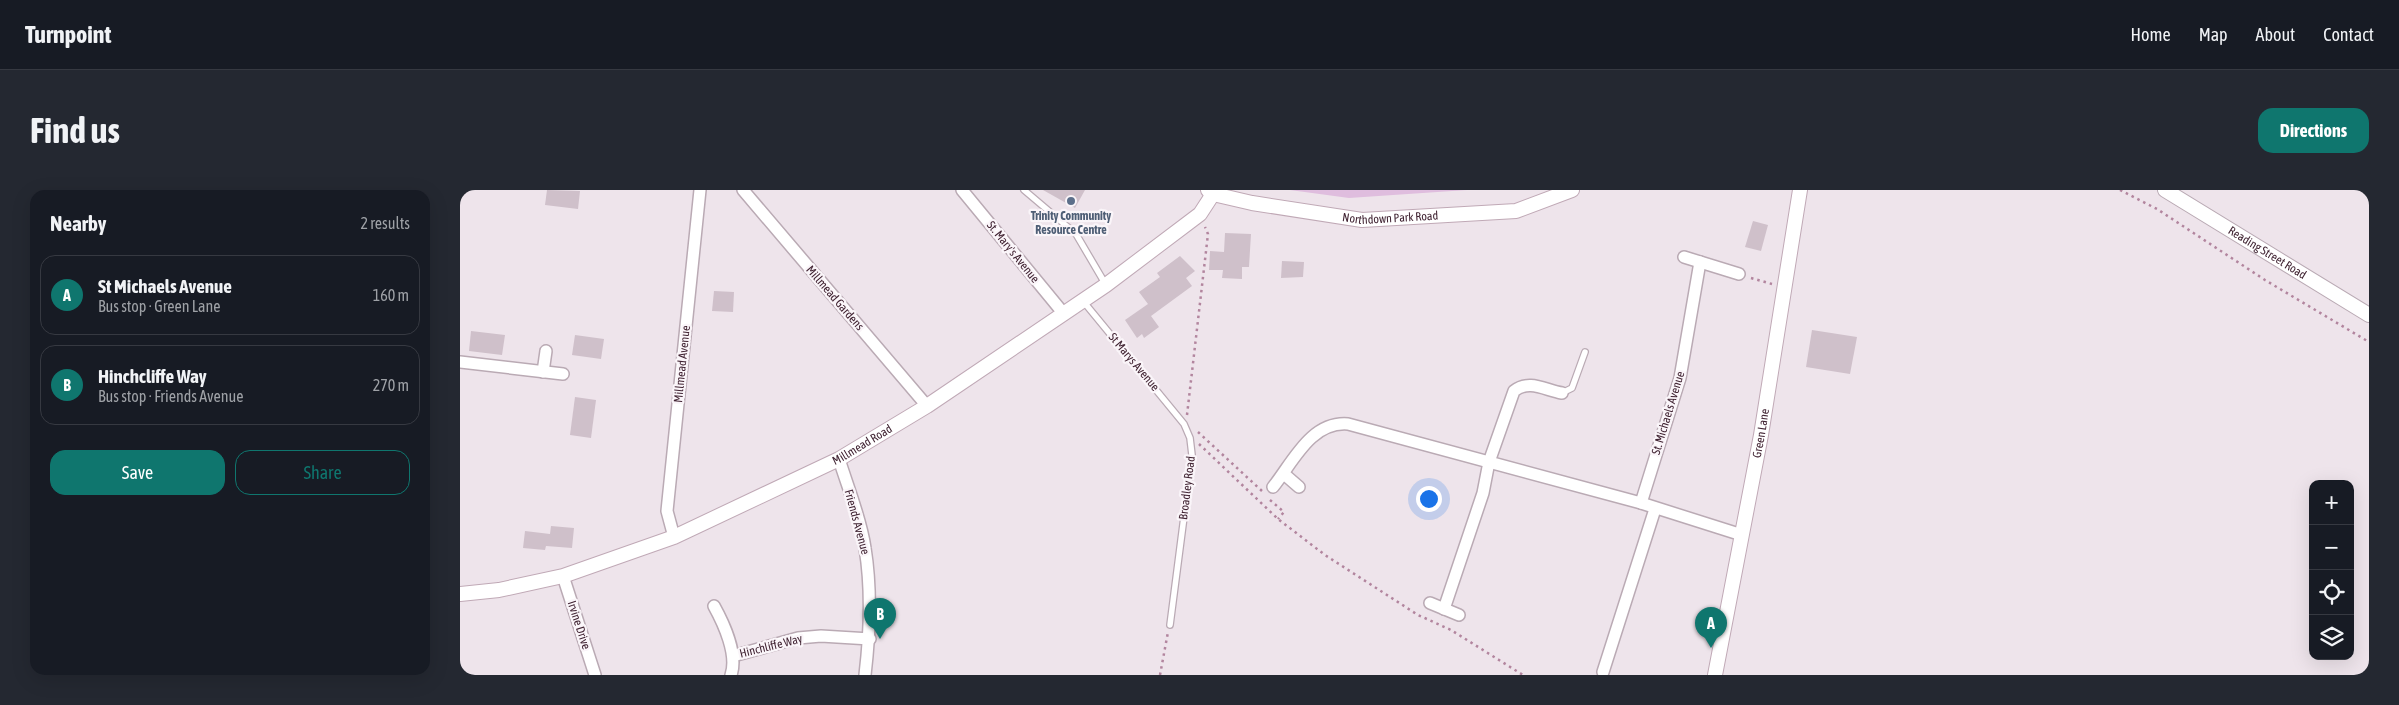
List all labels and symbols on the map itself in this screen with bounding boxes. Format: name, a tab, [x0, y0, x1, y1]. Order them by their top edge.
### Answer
marker: Trinity Community Resource Centre	[1065, 195, 1077, 207]
place label: Trinity Community Resource Centre	[1031, 209, 1111, 237]
street label: Northdown Park Road	[1341, 209, 1439, 227]
street label: St. Mary's Avenue	[984, 218, 1042, 286]
street label: Reading Street Road	[2226, 223, 2309, 282]
street label: Millmead Gardens	[803, 263, 867, 333]
street label: Millmead Avenue	[671, 325, 693, 403]
street label: St Marys Avenue	[1106, 330, 1162, 394]
street label: St. Michaels Avenue	[1649, 370, 1687, 456]
street label: Green Lane	[1750, 408, 1772, 459]
street label: Millmead Road	[830, 422, 895, 468]
street label: Broadley Road	[1176, 455, 1198, 521]
your location	[1416, 486, 1442, 512]
street label: Friends Avenue	[842, 488, 872, 556]
pin: B	[864, 598, 896, 639]
street label: Irvine Drive	[565, 599, 593, 651]
pin: A	[1695, 607, 1727, 648]
street label: Hinchliffe Way	[738, 631, 804, 661]

